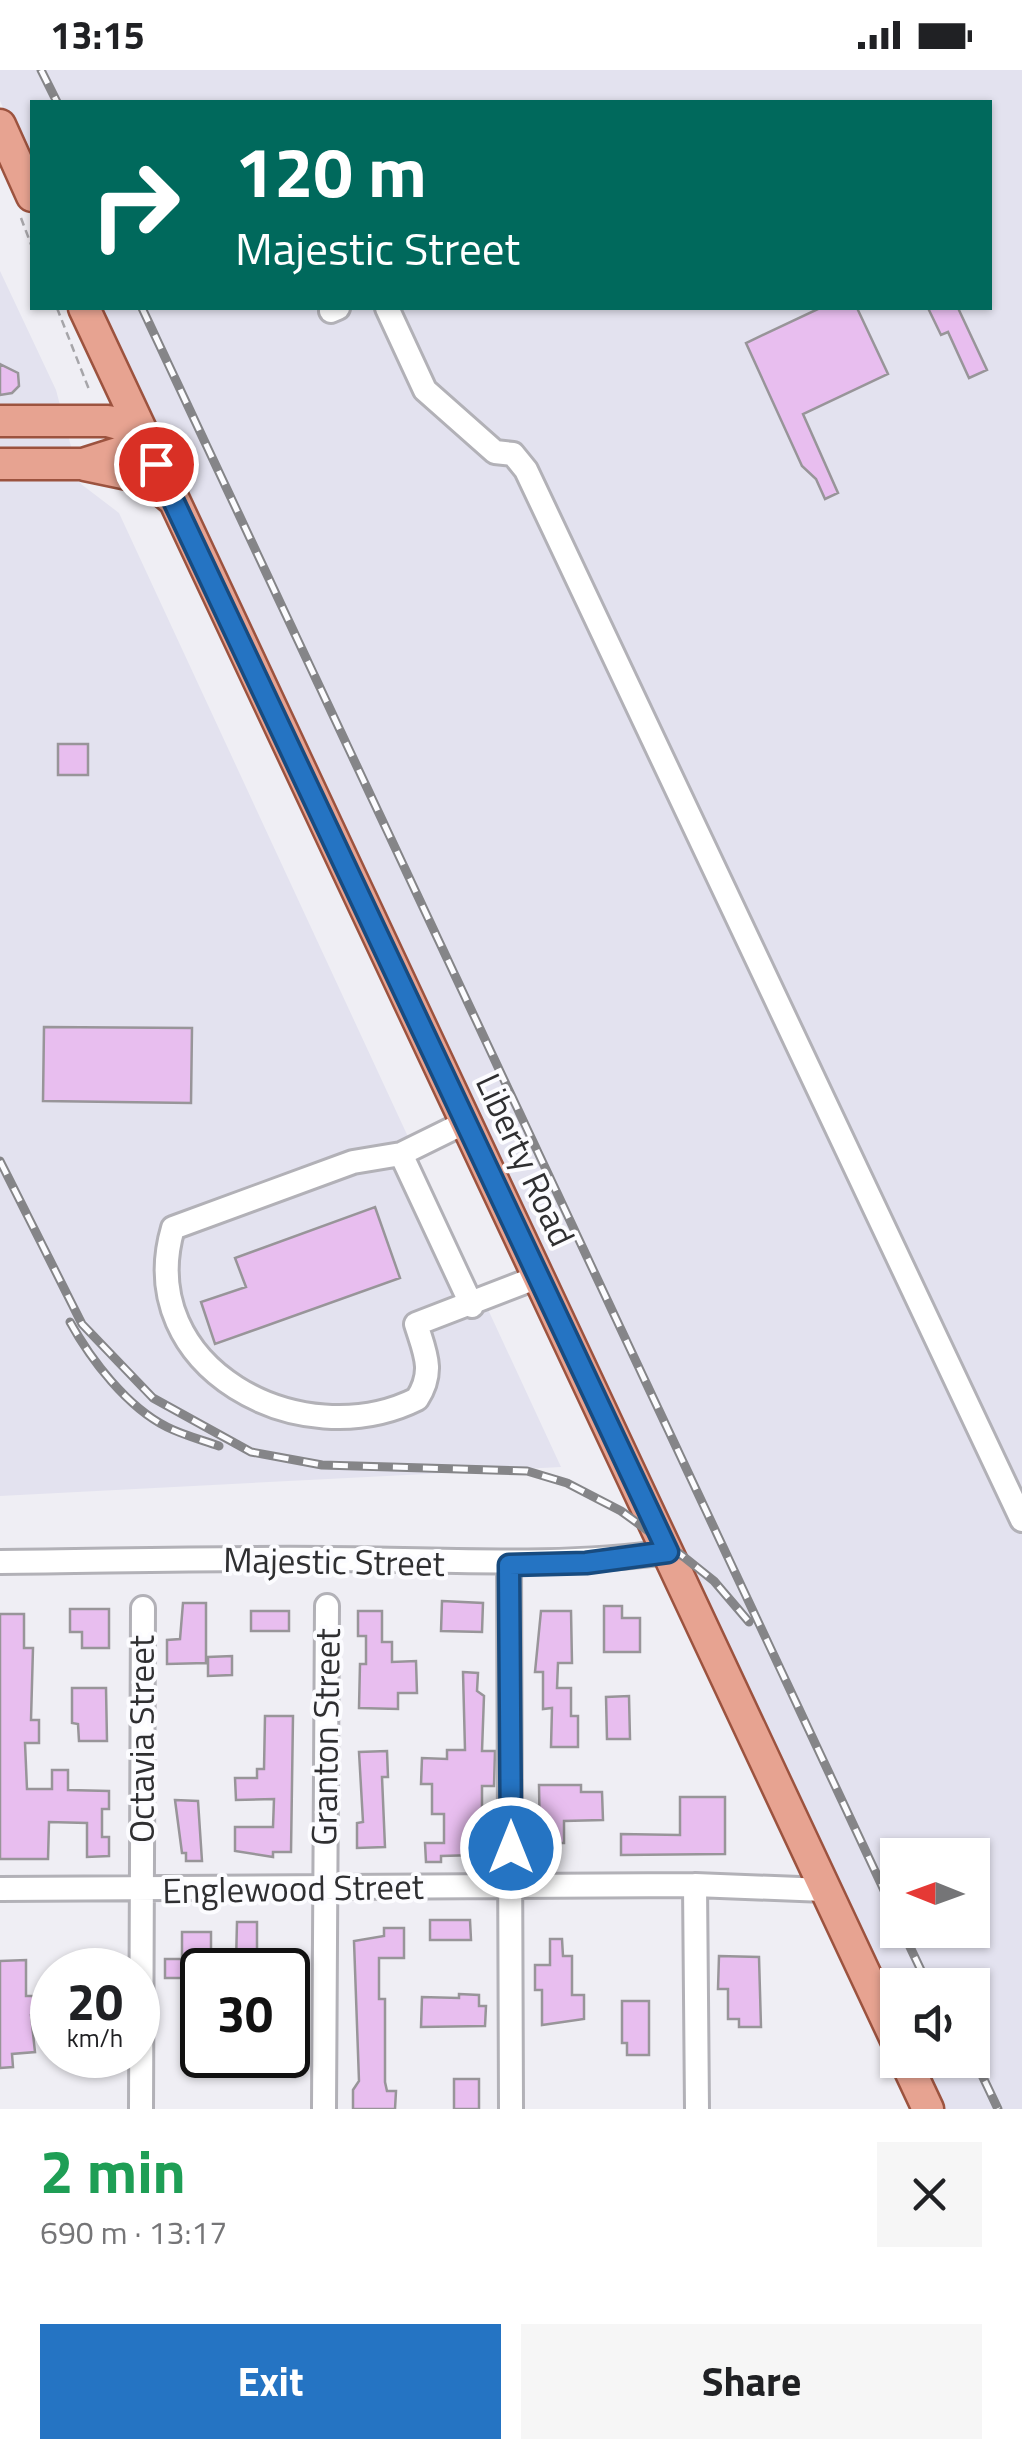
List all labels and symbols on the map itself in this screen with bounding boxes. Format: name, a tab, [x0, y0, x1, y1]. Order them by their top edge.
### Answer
pin	[114, 422, 199, 507]
street label: Liberty Road	[462, 1064, 590, 1255]
street label: Majestic Street	[223, 1532, 445, 1590]
street label: Granton Street	[296, 1628, 354, 1846]
street label: Octavia Street	[114, 1635, 168, 1843]
position arrow	[459, 1796, 563, 1900]
north arrow	[880, 1838, 990, 1948]
street label: Englewood Street	[162, 1859, 424, 1917]
speed limit sign: 30	[180, 1948, 310, 2078]

